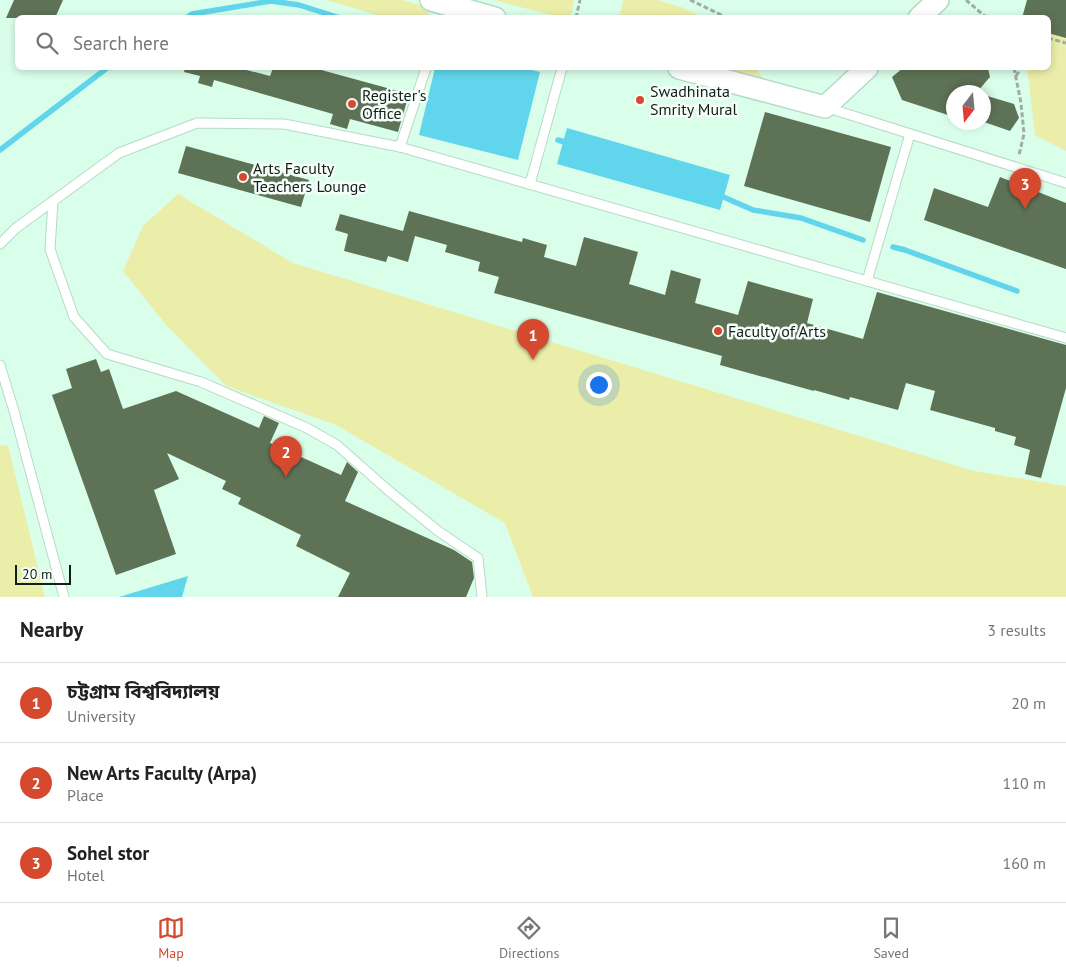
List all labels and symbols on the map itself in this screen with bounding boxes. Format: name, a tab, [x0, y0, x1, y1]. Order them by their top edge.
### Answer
place label: Swadhinata Smrity Mural	[650, 81, 737, 119]
place label: Register's Office	[362, 85, 427, 123]
north arrow	[946, 85, 991, 130]
marker: Swadhinata Smrity Mural	[634, 94, 646, 106]
marker: Register's Office	[346, 98, 358, 110]
place label: Arts Faculty Teachers Lounge	[253, 158, 366, 196]
pin: 3	[1009, 168, 1041, 209]
marker: Arts Faculty Teachers Lounge	[237, 171, 249, 183]
pin: 1	[517, 319, 549, 360]
place label: Faculty of Arts	[728, 321, 826, 341]
marker: Faculty of Arts	[712, 325, 724, 337]
your location	[586, 372, 612, 398]
pin: 2	[270, 436, 302, 477]
scale bar	[15, 562, 71, 585]

